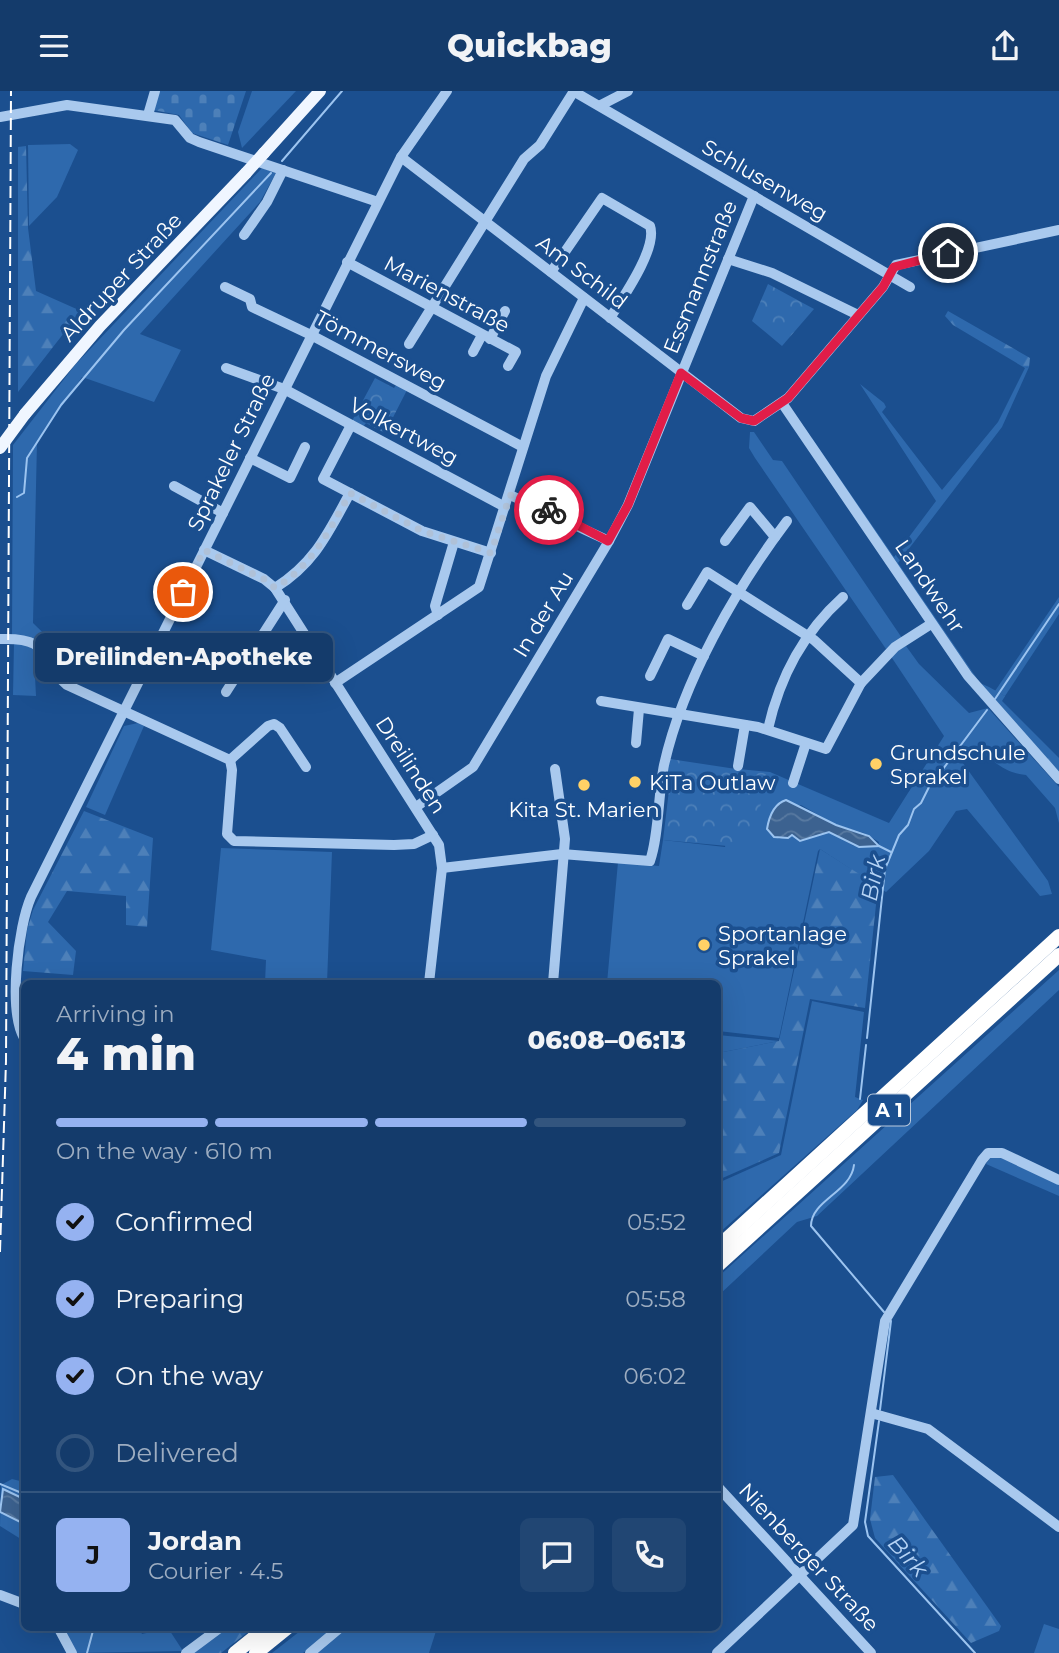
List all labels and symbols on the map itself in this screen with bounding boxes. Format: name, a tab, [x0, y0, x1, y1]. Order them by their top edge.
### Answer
street label: Schlusenweg	[698, 134, 832, 226]
street label: Essmannstraße	[658, 197, 742, 357]
street label: Aldruper Straße	[55, 208, 187, 346]
pin	[918, 223, 978, 283]
street label: Am Schild	[532, 230, 632, 314]
street label: Marienstraße	[380, 250, 514, 338]
street label: Tömmersweg	[311, 305, 451, 395]
street label: Sprakeler Straße	[182, 369, 280, 535]
street label: Volkertweg	[345, 392, 463, 470]
courier	[514, 475, 584, 545]
street label: Landwehr	[890, 535, 970, 637]
pin	[153, 562, 213, 622]
street label: In der Au	[508, 566, 578, 662]
callout: Dreilinden-Apotheke	[34, 634, 332, 683]
street label: Dreilinden	[370, 712, 452, 818]
place label: Grundschule Sprakel	[890, 740, 1026, 789]
marker: Grundschule Sprakel	[868, 756, 884, 772]
place label: KiTa Outlaw	[649, 770, 776, 795]
marker: KiTa Outlaw	[627, 774, 643, 790]
marker: Kita St. Marien	[576, 777, 592, 793]
place label: Kita St. Marien	[508, 797, 660, 822]
water label: Birk	[855, 851, 891, 903]
place label: Sportanlage Sprakel	[718, 921, 847, 970]
marker: Sportanlage Sprakel	[696, 937, 712, 953]
road number: A 1	[868, 1095, 910, 1126]
street label: Nienberger Straße	[734, 1478, 884, 1636]
water label: Birk	[882, 1529, 935, 1584]

